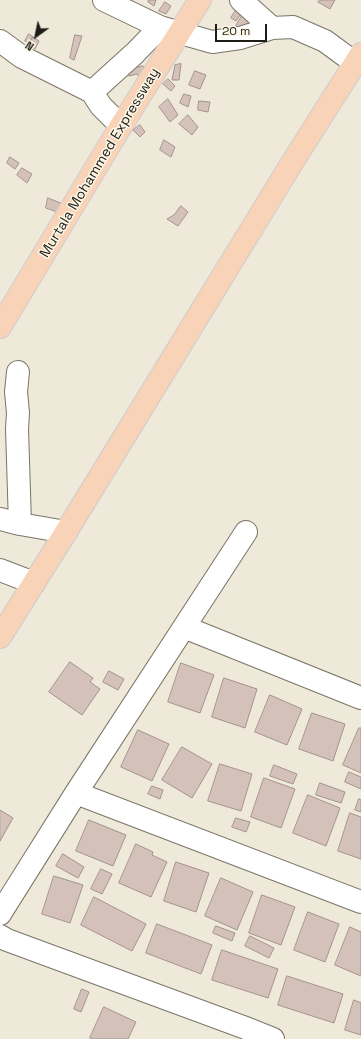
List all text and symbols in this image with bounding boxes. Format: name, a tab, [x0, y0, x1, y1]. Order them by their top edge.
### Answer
north arrow	[16, 16, 56, 56]
scale bar	[217, 16, 269, 42]
text: 20 m	[222, 23, 250, 39]
text: N	[23, 38, 36, 54]
street label: Murtala Mohammed Expressway	[37, 65, 163, 261]

